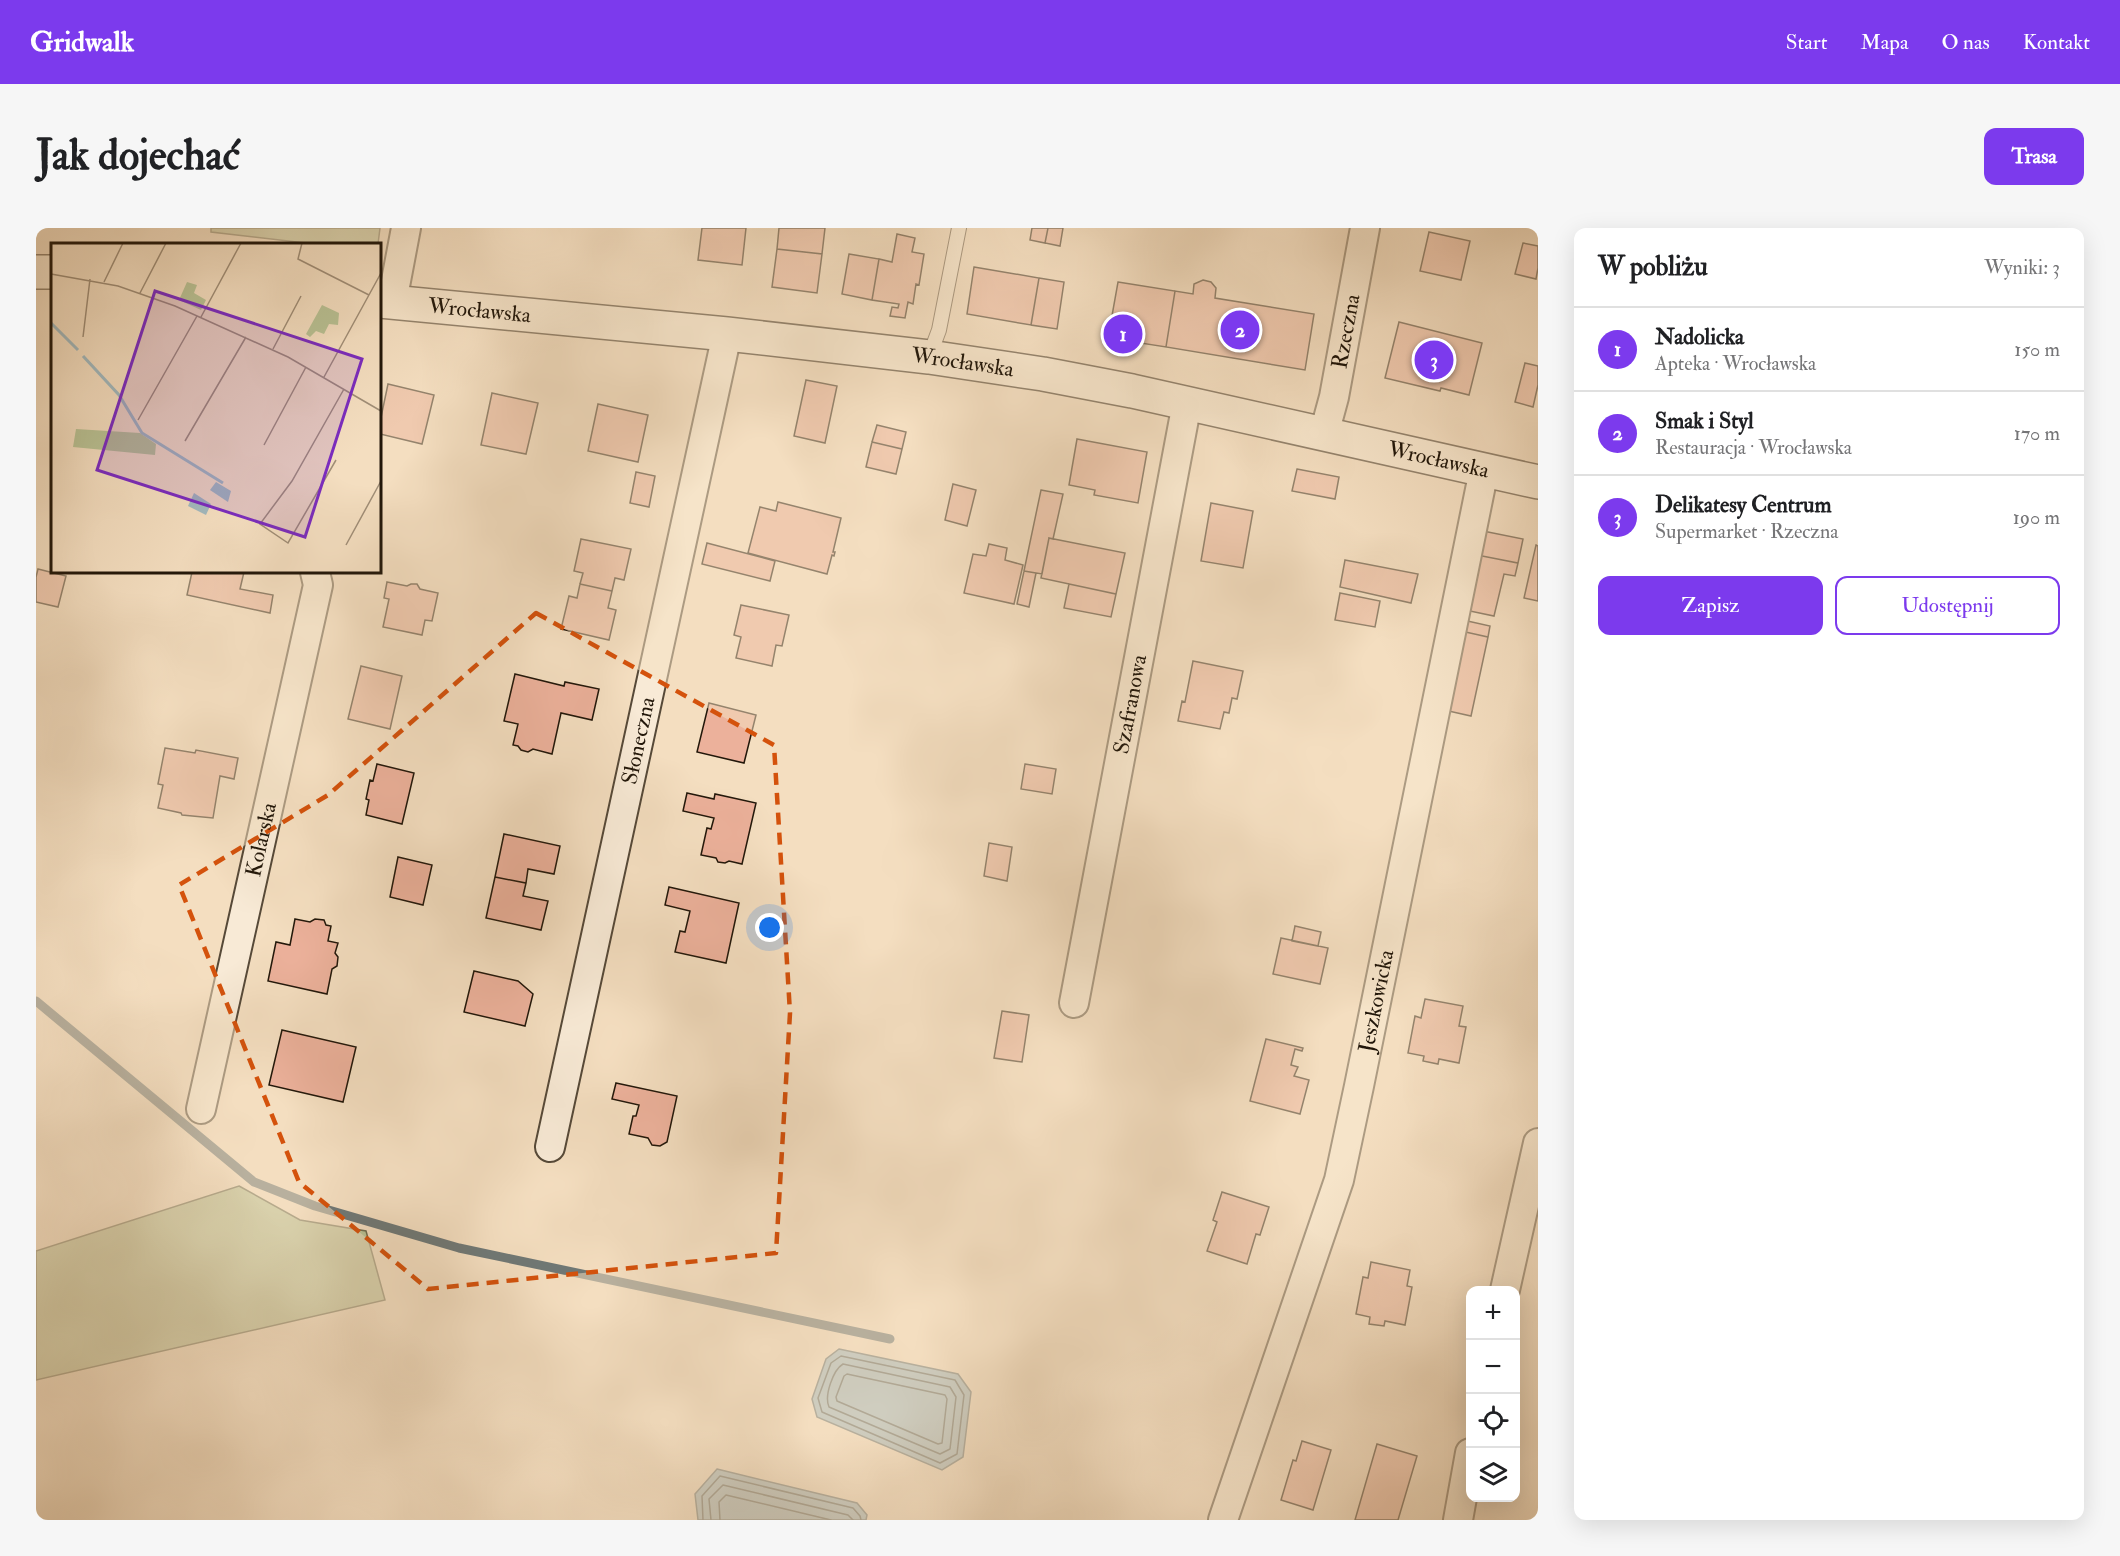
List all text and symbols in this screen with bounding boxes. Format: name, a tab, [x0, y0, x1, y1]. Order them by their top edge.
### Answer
text: Gridwalk	[30, 25, 134, 60]
text: Start	[1786, 29, 1828, 56]
text: Mapa	[1861, 29, 1909, 56]
text: O nas	[1942, 29, 1990, 56]
text: Kontakt	[2023, 29, 2090, 56]
button: Trasa	[1984, 128, 2084, 185]
text: Jak dojechać	[36, 130, 240, 182]
inset map	[51, 243, 381, 573]
text: W pobliżu	[1598, 251, 1708, 283]
text: Wyniki: 3	[1984, 255, 2060, 280]
street label: Rzeczna	[1325, 291, 1367, 371]
street label: Wrocławska	[426, 292, 533, 329]
pin: 2	[1220, 308, 1260, 352]
pin: 1	[1104, 312, 1142, 356]
text: Nadolicka	[1655, 323, 1744, 351]
text: 1	[1614, 337, 1621, 362]
text: 150 m	[2014, 337, 2060, 362]
pin: 3	[1414, 338, 1454, 382]
street label: Wrocławska	[909, 341, 1017, 384]
text: Apteka · Wrocławska	[1655, 351, 1816, 376]
text: Smak i Styl	[1655, 407, 1754, 435]
text: 2	[1612, 421, 1623, 446]
text: 170 m	[2014, 421, 2060, 446]
street label: Wrocławska	[1384, 435, 1493, 485]
text: Restauracja · Wrocławska	[1655, 435, 1852, 460]
text: Delikatesy Centrum	[1655, 491, 1831, 519]
text: 3	[1614, 505, 1621, 530]
text: 190 m	[2013, 505, 2060, 530]
text: Supermarket · Rzeczna	[1655, 519, 1839, 544]
button: Zapisz	[1598, 576, 1823, 635]
button: Udostępnij	[1835, 576, 2060, 635]
street label: Szafranowa	[1107, 651, 1154, 756]
street label: Słoneczna	[615, 693, 662, 787]
street label: Kolarska	[239, 799, 283, 879]
your location	[755, 913, 784, 942]
street label: Jeszkowicka	[1352, 946, 1400, 1056]
map controls	[1466, 1286, 1520, 1502]
button: +	[1466, 1286, 1520, 1340]
button: −	[1466, 1340, 1520, 1394]
button: locate	[1466, 1394, 1520, 1448]
button: layers	[1466, 1448, 1520, 1502]

